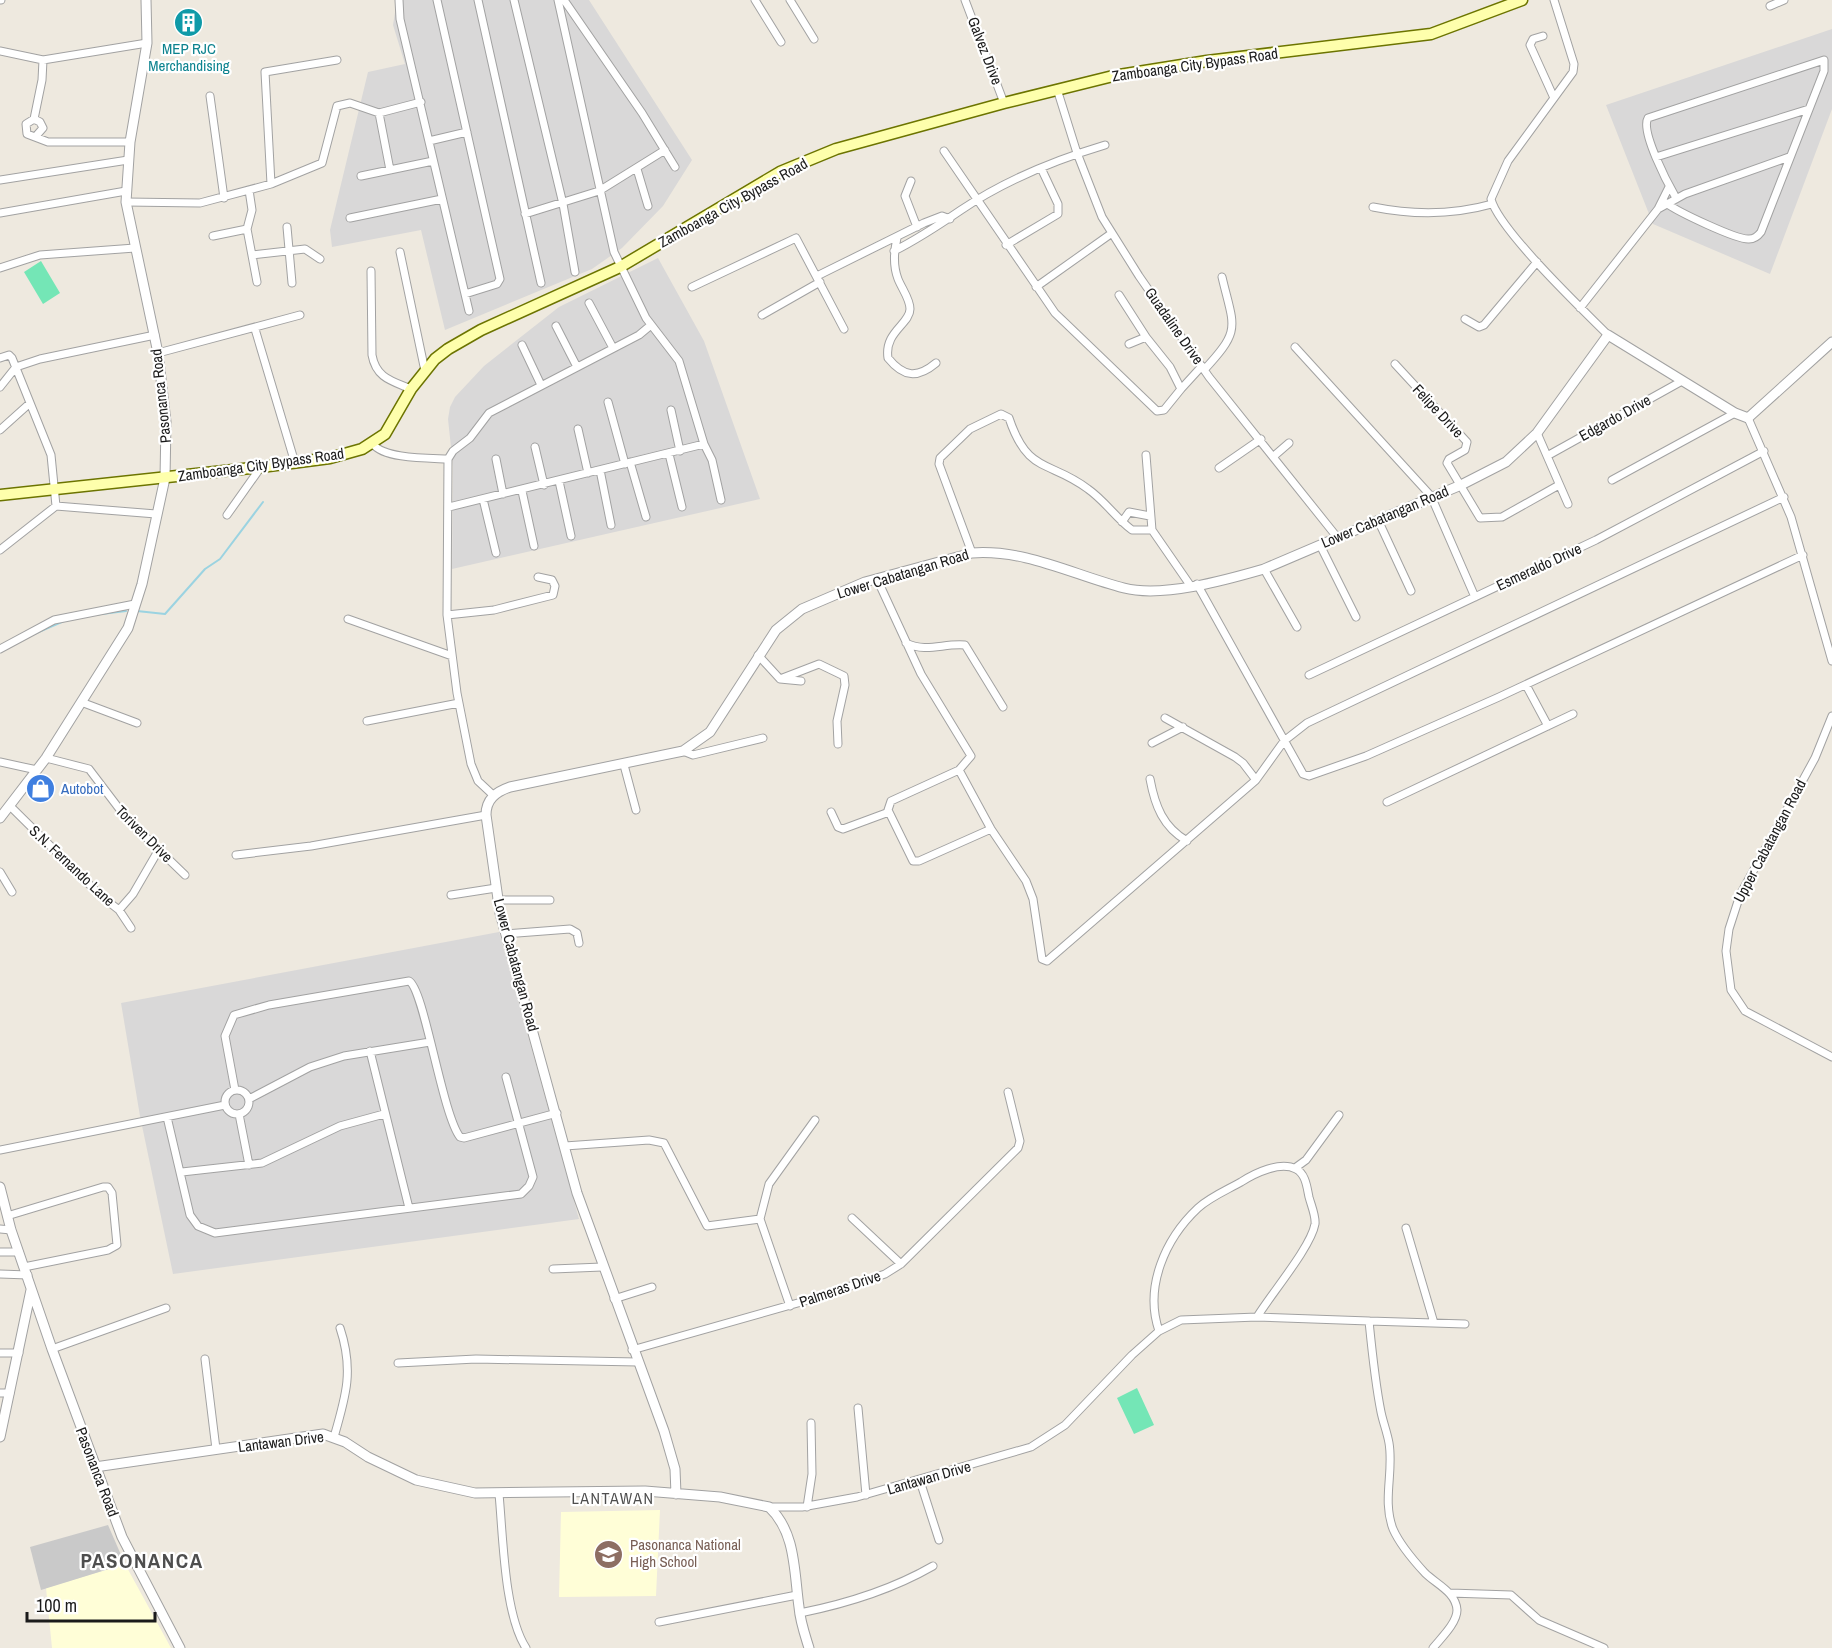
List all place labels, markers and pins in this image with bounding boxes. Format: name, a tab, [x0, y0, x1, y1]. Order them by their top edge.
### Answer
building icon: MEP RJC Merchandising	[173, 6, 205, 38]
place label: MEP RJC Merchandising	[148, 38, 230, 76]
shop icon: Autobot	[24, 773, 56, 805]
place label: Autobot	[60, 778, 104, 799]
place label: Pasonanca National High School	[630, 1534, 741, 1572]
school or university icon: Pasonanca National High School	[593, 1538, 625, 1570]

